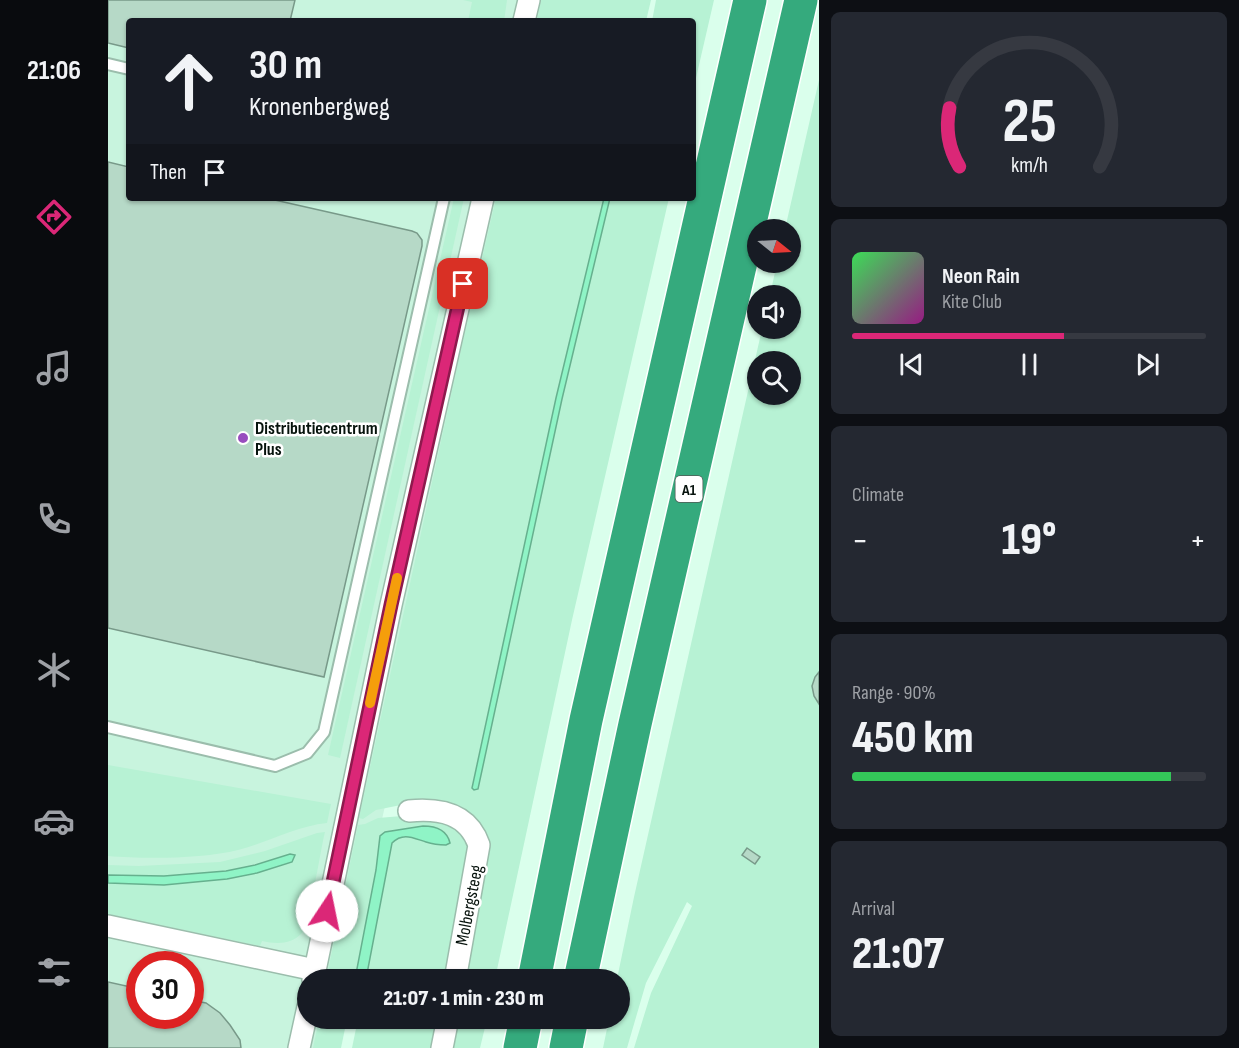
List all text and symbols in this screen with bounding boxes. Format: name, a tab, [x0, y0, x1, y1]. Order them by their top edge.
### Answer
text: 30 m	[249, 40, 322, 91]
icon: ahead	[150, 42, 228, 120]
text: 21:06	[27, 55, 81, 87]
text: 25	[1002, 85, 1056, 160]
text: Kronenbergweg	[249, 91, 390, 123]
text: km/h	[1010, 153, 1048, 178]
icon: arrive	[198, 156, 231, 189]
text: Then	[150, 159, 186, 186]
icon: directions	[33, 196, 75, 238]
north arrow	[747, 219, 801, 273]
map controls	[747, 219, 801, 405]
pin	[437, 258, 488, 309]
text: Neon Rain	[942, 263, 1020, 290]
icon: arrive	[446, 267, 479, 300]
button: sound	[747, 285, 801, 339]
text: Kite Club	[942, 290, 1002, 314]
icon: music	[33, 347, 75, 389]
icon: previous	[895, 348, 928, 381]
icon: pause	[1013, 348, 1046, 381]
icon: next	[1131, 348, 1164, 381]
button: search	[747, 351, 801, 405]
place label: Distributiecentrum Plus	[255, 418, 378, 460]
marker: Distributiecentrum Plus	[236, 431, 250, 445]
road number: A1	[676, 476, 702, 502]
text: Climate	[852, 483, 904, 507]
icon: phone	[33, 498, 75, 540]
text: 19°	[1002, 513, 1056, 568]
text: −	[852, 521, 868, 561]
text: +	[1190, 521, 1206, 561]
icon: climate	[33, 649, 75, 691]
text: Range · 90%	[852, 681, 936, 705]
text: 450 km	[852, 711, 974, 766]
icon: car	[33, 800, 75, 842]
street label: Molbergsteeg	[451, 863, 488, 947]
position arrow	[295, 879, 359, 943]
text: Arrival	[852, 897, 895, 921]
text: 21:07	[852, 927, 944, 982]
icon: filters	[33, 951, 75, 993]
speed limit sign: 30	[126, 951, 204, 1029]
text: 21:07 · 1 min · 230 m	[383, 985, 544, 1012]

